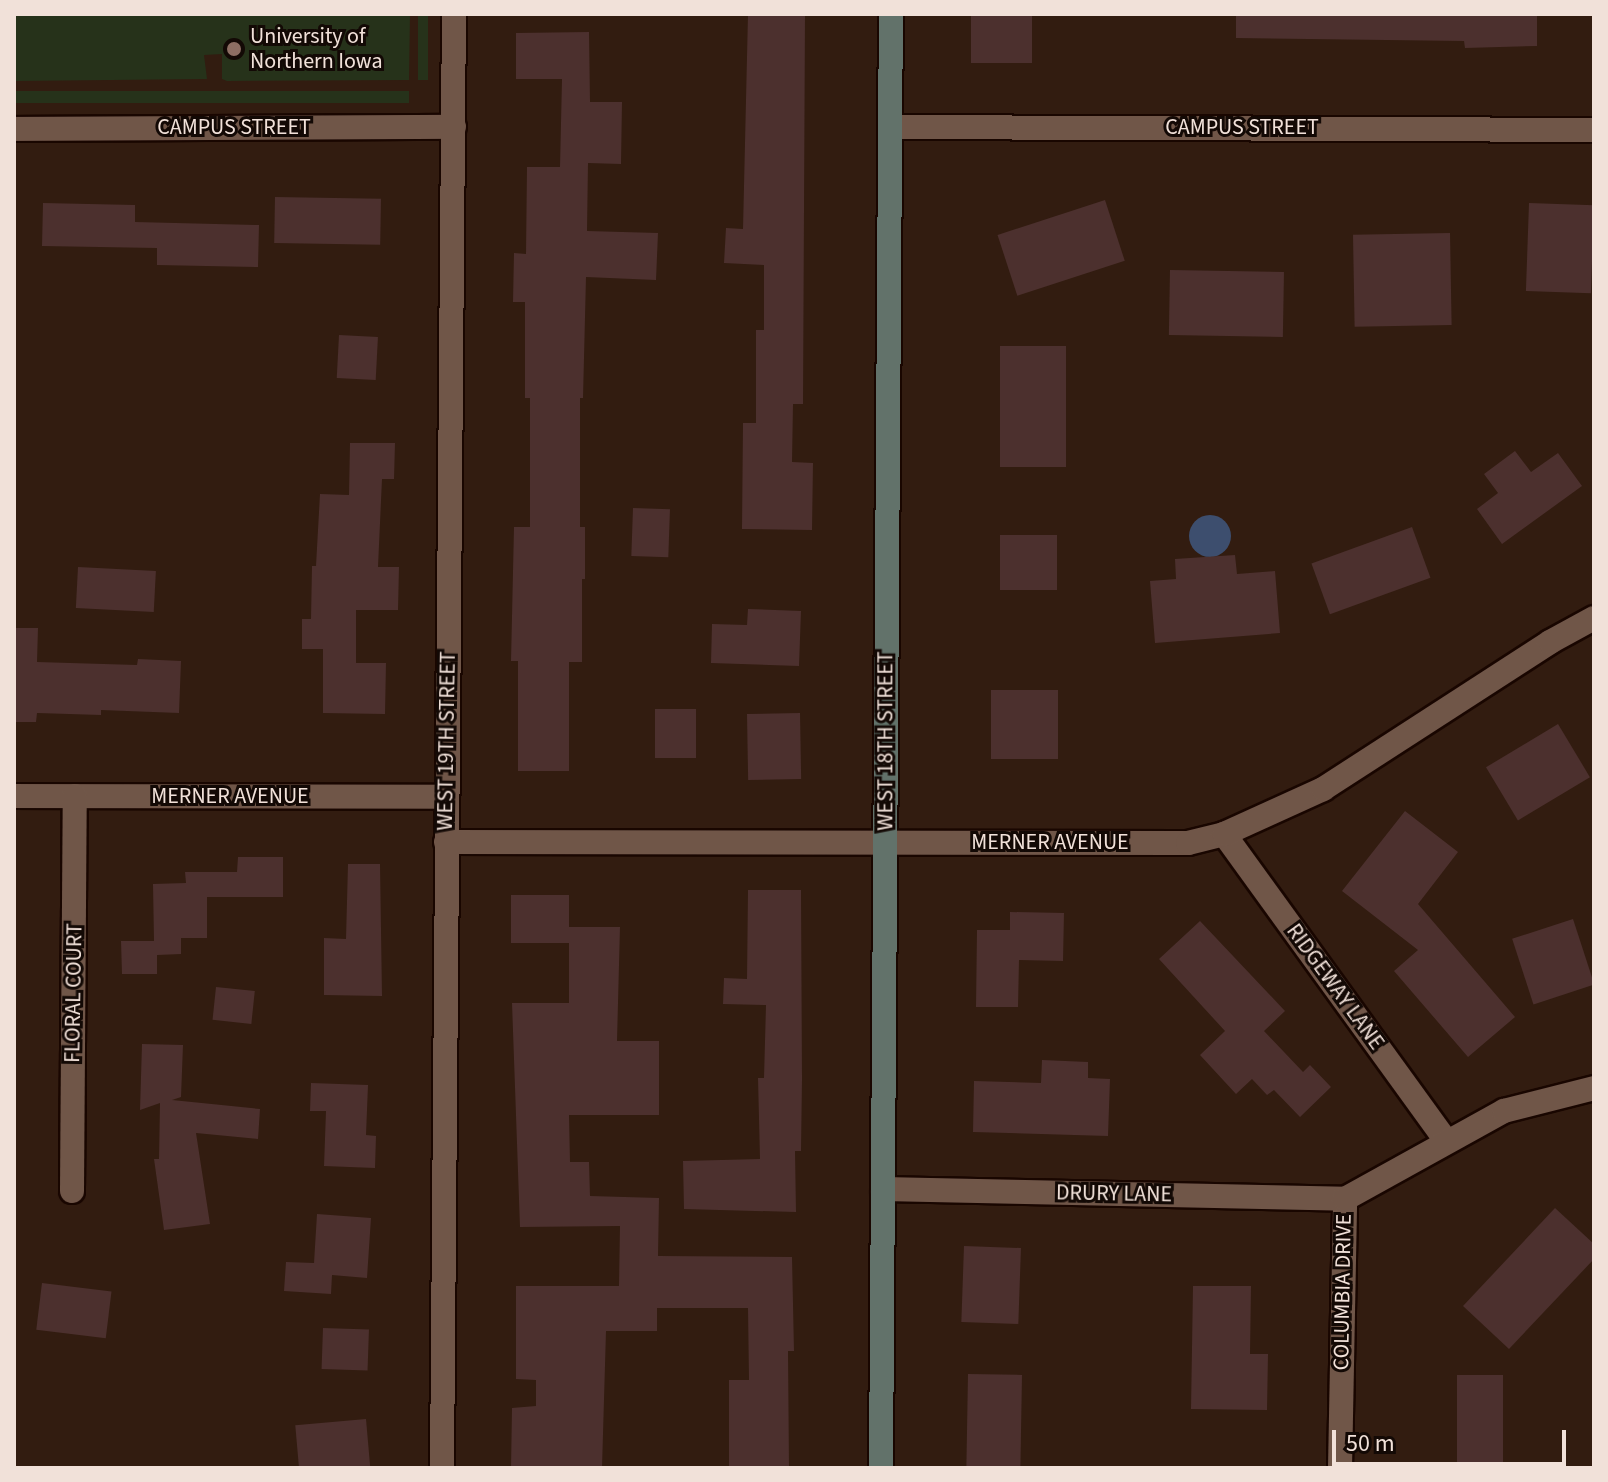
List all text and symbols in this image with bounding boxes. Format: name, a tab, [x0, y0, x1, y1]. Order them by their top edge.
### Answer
place label: University of Northern Iowa	[250, 23, 382, 74]
marker: University of Northern Iowa	[225, 40, 243, 58]
street label: CAMPUS STREET	[157, 115, 311, 141]
street label: CAMPUS STREET	[1165, 115, 1319, 141]
street label: WEST 19TH STREET	[432, 651, 462, 831]
street label: WEST 18TH STREET	[873, 651, 899, 831]
street label: MERNER AVENUE	[151, 784, 309, 810]
street label: MERNER AVENUE	[971, 830, 1129, 856]
street label: RIDGEWAY LANE	[1280, 919, 1390, 1055]
street label: FLORAL COURT	[60, 923, 88, 1063]
street label: DRURY LANE	[1056, 1180, 1172, 1208]
street label: COLUMBIA DRIVE	[1328, 1213, 1358, 1371]
scale bar	[1336, 1414, 1570, 1464]
text: 50 m	[1346, 1426, 1395, 1461]

